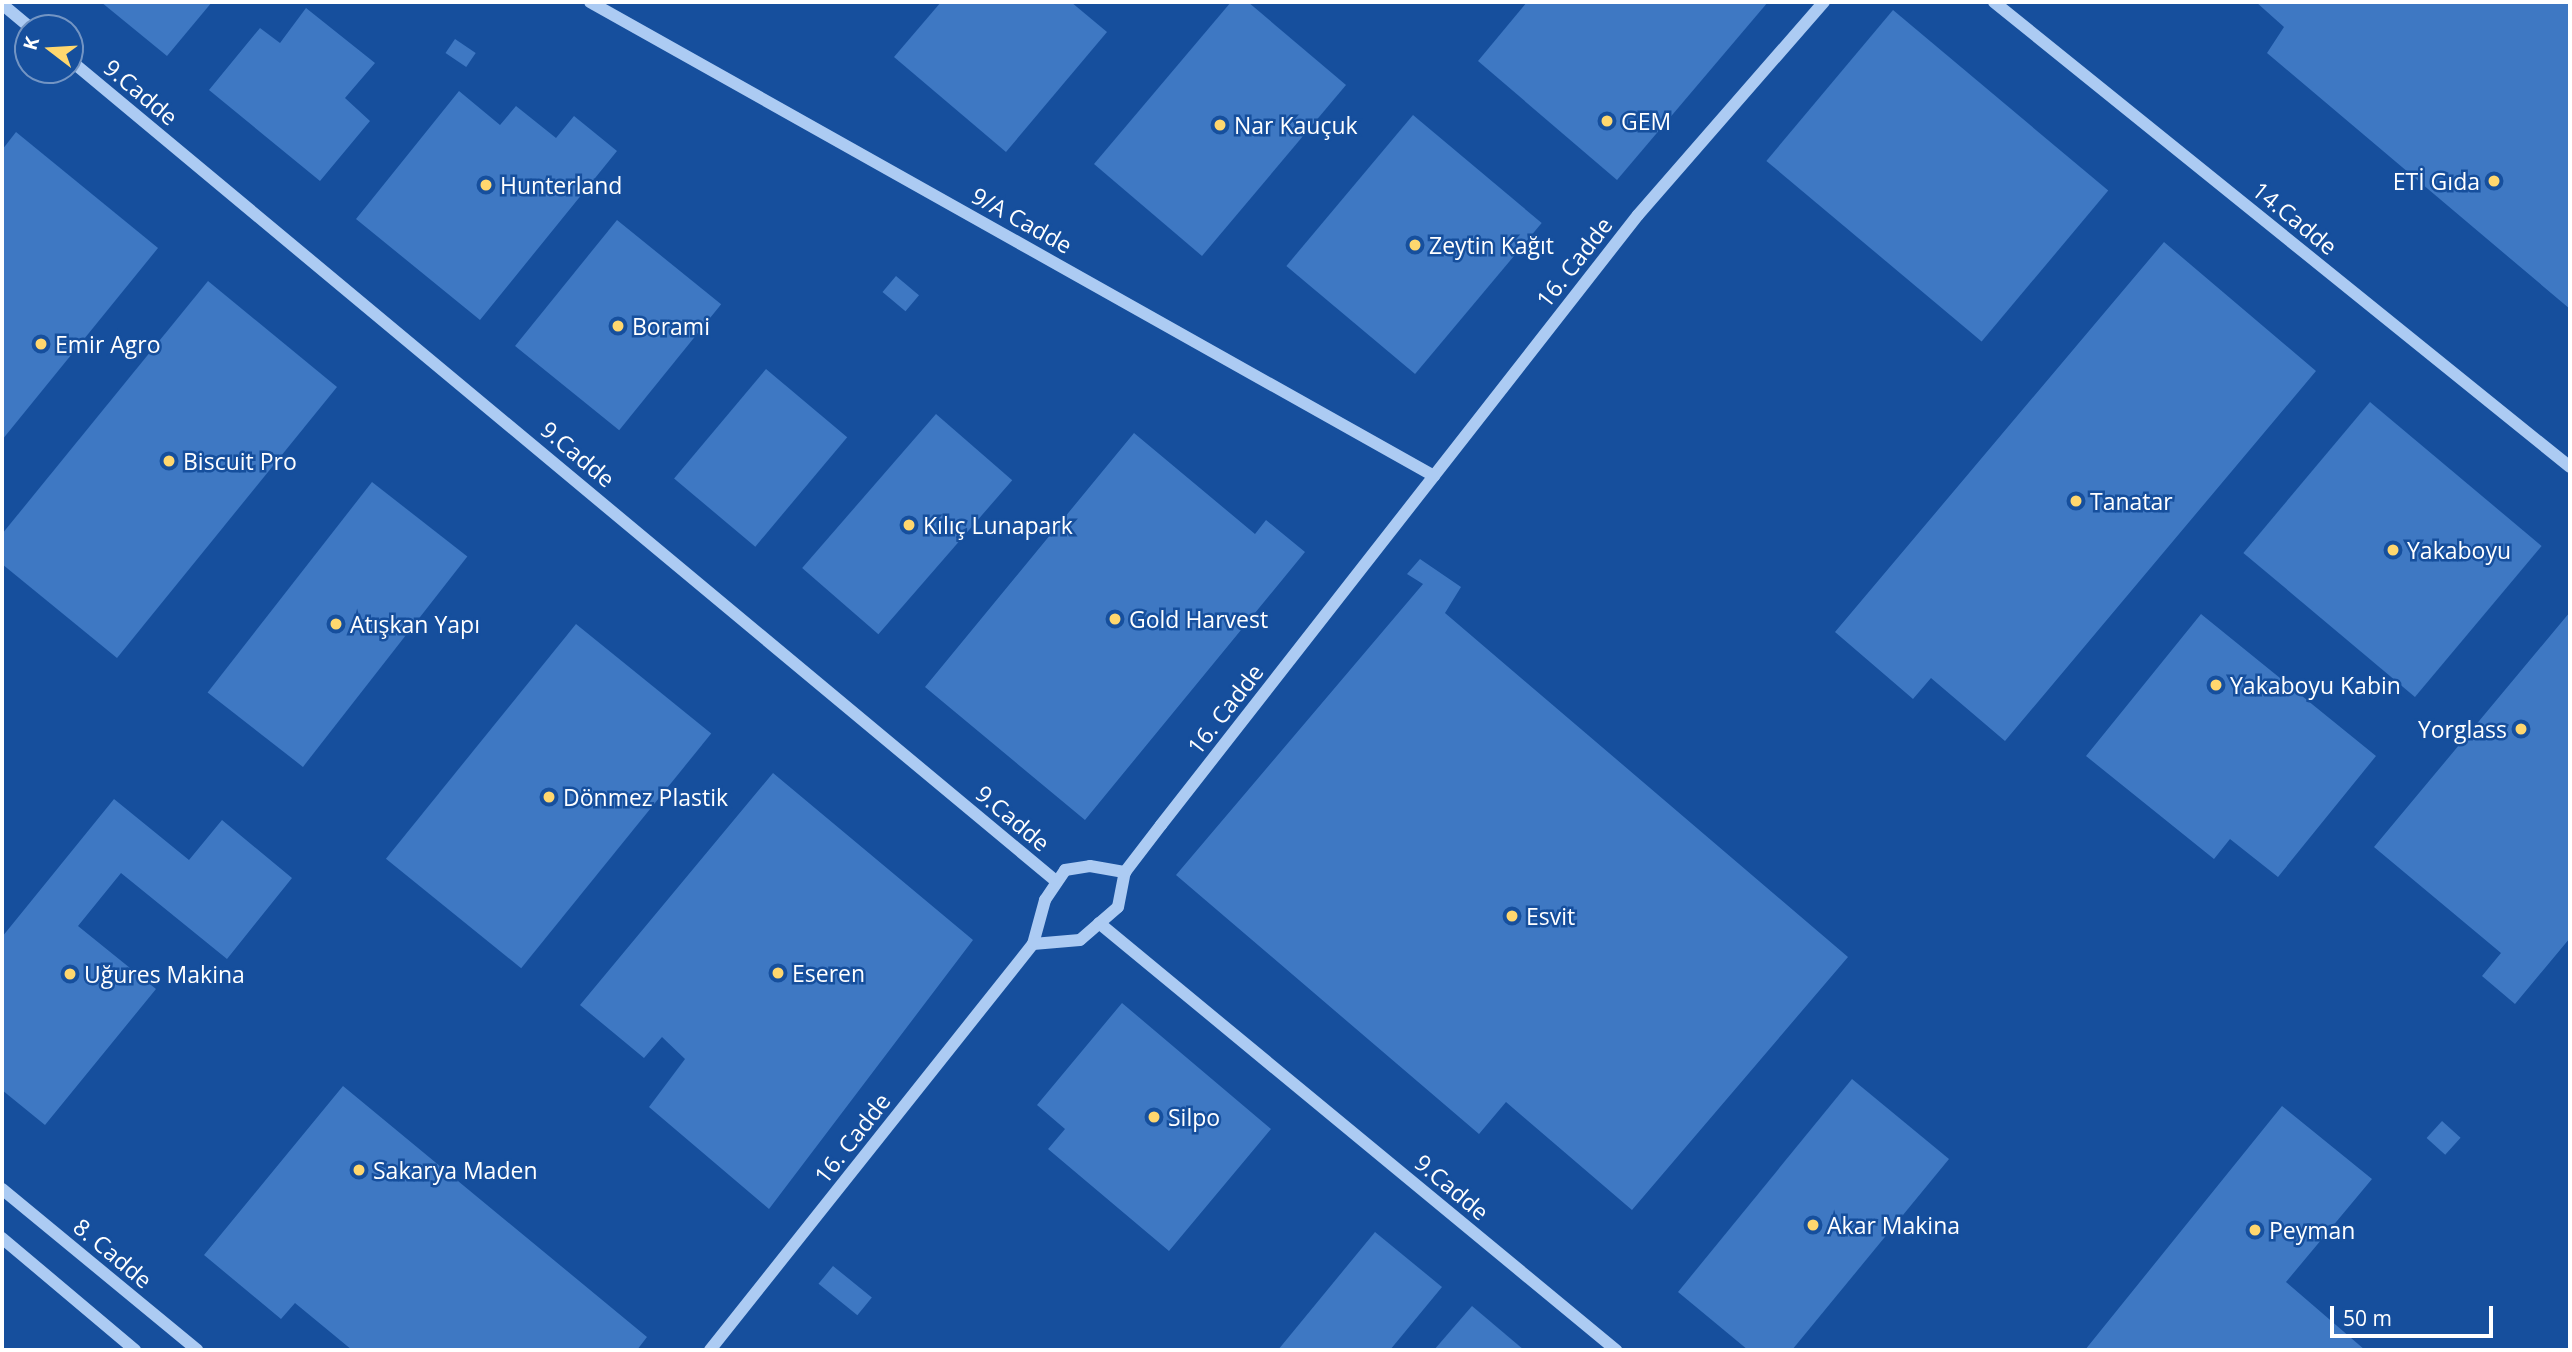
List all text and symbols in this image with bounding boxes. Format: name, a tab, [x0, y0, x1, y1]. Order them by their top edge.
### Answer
north arrow	[14, 14, 84, 84]
text: K	[17, 34, 45, 53]
street label: 9.Cadde	[99, 53, 183, 131]
place label: GEM	[1621, 107, 1671, 135]
place label: Nar Kauçuk	[1234, 111, 1358, 139]
marker: GEM	[1599, 113, 1615, 129]
marker: Nar Kauçuk	[1212, 117, 1228, 133]
place label: ETİ Gıda	[2393, 167, 2480, 195]
place label: Hunterland	[500, 171, 622, 199]
marker: ETİ Gıda	[2486, 173, 2502, 189]
street label: 14.Cadde	[2247, 176, 2343, 260]
marker: Hunterland	[478, 177, 494, 193]
street label: 9/A Cadde	[967, 181, 1077, 259]
street label: 16. Cadde	[1530, 211, 1618, 313]
place label: Zeytin Kağıt	[1429, 231, 1554, 259]
marker: Zeytin Kağıt	[1407, 237, 1423, 253]
place label: Borami	[632, 312, 710, 340]
marker: Borami	[610, 318, 626, 334]
place label: Emir Agro	[55, 330, 161, 358]
marker: Emir Agro	[33, 336, 49, 352]
street label: 9.Cadde	[536, 415, 620, 493]
place label: Biscuit Pro	[183, 447, 297, 475]
marker: Biscuit Pro	[161, 453, 177, 469]
place label: Tanatar	[2090, 487, 2173, 515]
marker: Tanatar	[2068, 493, 2084, 509]
place label: Kılıç Lunapark	[923, 511, 1073, 539]
marker: Kılıç Lunapark	[901, 517, 917, 533]
place label: Yakaboyu	[2407, 536, 2511, 564]
marker: Yakaboyu	[2385, 542, 2401, 558]
place label: Gold Harvest	[1129, 605, 1268, 633]
place label: Atışkan Yapı	[350, 610, 480, 638]
marker: Gold Harvest	[1107, 611, 1123, 627]
marker: Atışkan Yapı	[328, 616, 344, 632]
street label: 16. Cadde	[1181, 658, 1269, 760]
place label: Yakaboyu Kabin	[2230, 671, 2401, 699]
marker: Yakaboyu Kabin	[2208, 677, 2224, 693]
place label: Yorglass	[2418, 715, 2507, 743]
marker: Yorglass	[2513, 721, 2529, 737]
street label: 9.Cadde	[971, 779, 1055, 857]
place label: Dönmez Plastik	[563, 783, 728, 811]
marker: Dönmez Plastik	[541, 789, 557, 805]
place label: Esvit	[1526, 902, 1575, 930]
marker: Esvit	[1504, 908, 1520, 924]
place label: Eseren	[792, 959, 865, 987]
place label: Uğures Makina	[84, 960, 245, 988]
marker: Eseren	[770, 965, 786, 981]
marker: Uğures Makina	[62, 966, 78, 982]
street label: 16. Cadde	[808, 1087, 896, 1189]
place label: Silpo	[1168, 1103, 1220, 1131]
marker: Silpo	[1146, 1109, 1162, 1125]
street label: 9.Cadde	[1410, 1148, 1494, 1226]
place label: Sakarya Maden	[373, 1156, 537, 1184]
marker: Sakarya Maden	[351, 1162, 367, 1178]
place label: Akar Makina	[1827, 1211, 1960, 1239]
street label: 8. Cadde	[68, 1212, 158, 1294]
place label: Peyman	[2269, 1216, 2355, 1244]
marker: Akar Makina	[1805, 1217, 1821, 1233]
marker: Peyman	[2247, 1222, 2263, 1238]
scale bar	[2334, 1292, 2497, 1336]
text: 50 m	[2343, 1304, 2392, 1332]

